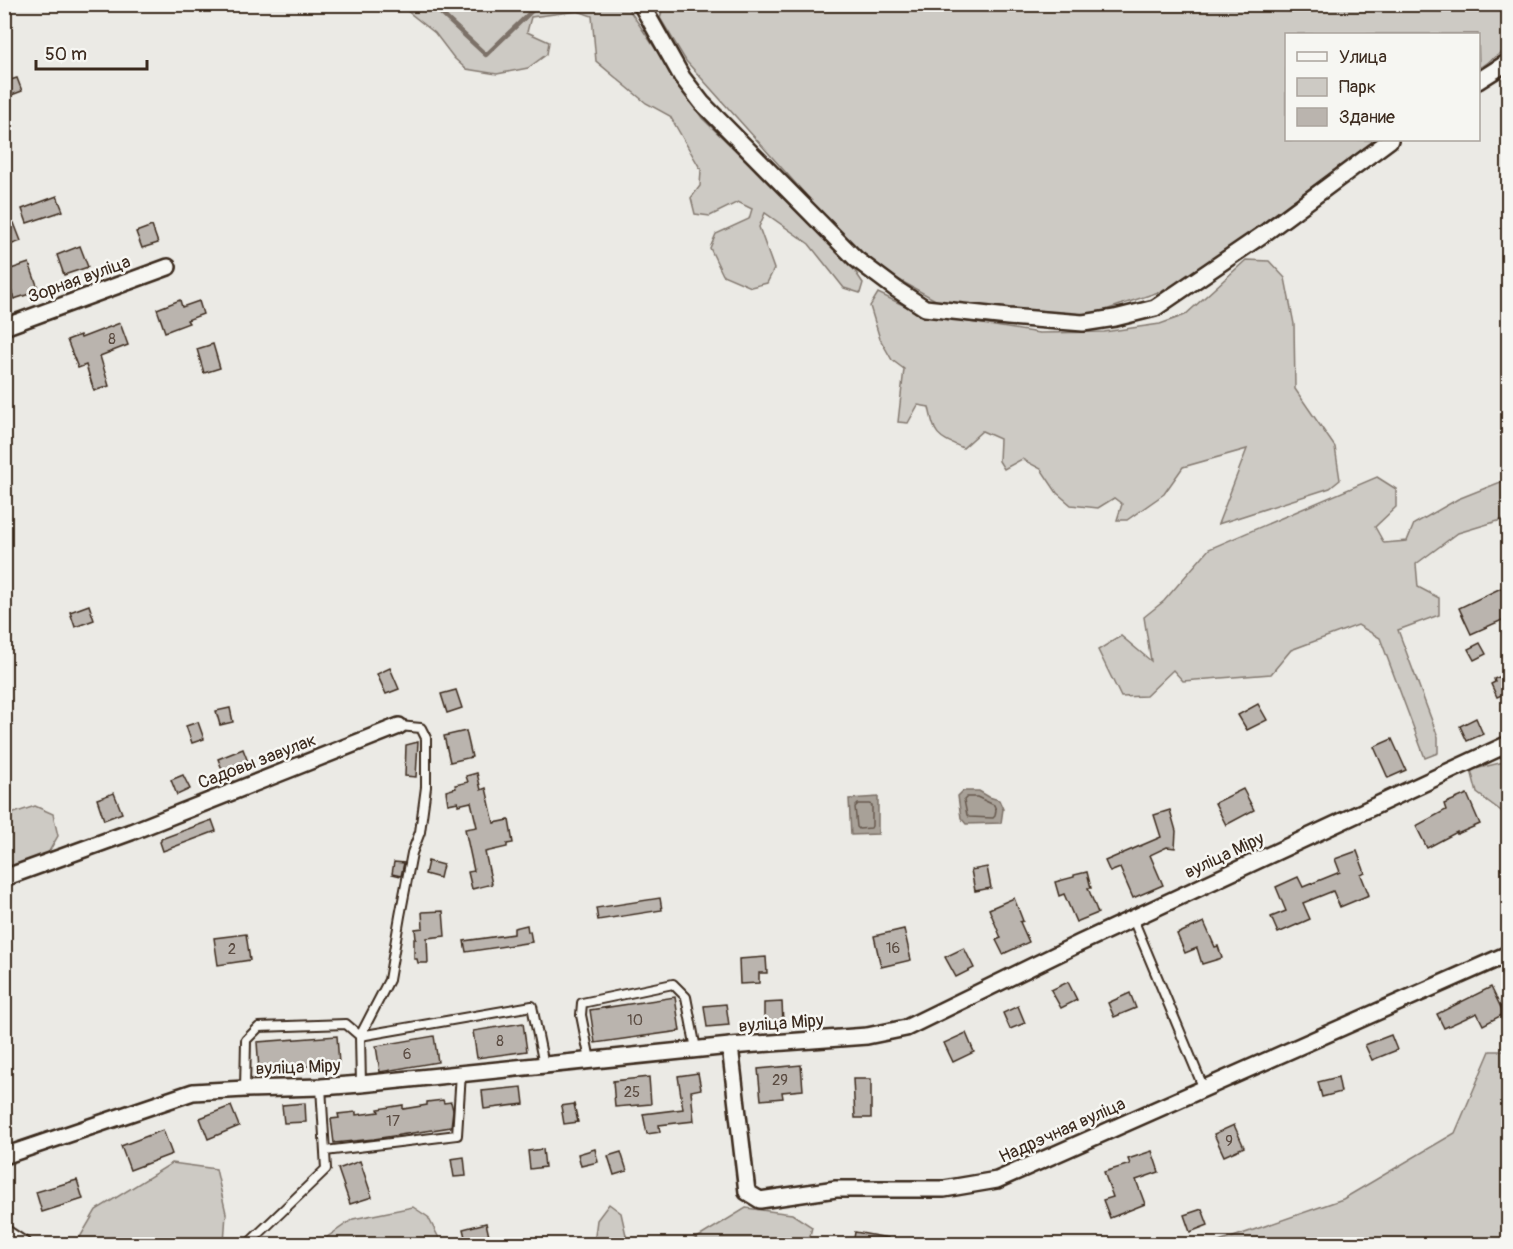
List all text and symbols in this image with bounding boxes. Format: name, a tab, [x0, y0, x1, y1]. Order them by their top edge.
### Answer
scale bar	[36, 33, 147, 71]
legend	[1285, 33, 1480, 141]
text: 50 m	[45, 43, 87, 66]
text: Улица	[1339, 46, 1387, 69]
text: Парк	[1339, 76, 1376, 99]
text: Здание	[1339, 106, 1395, 129]
street label: Зорная вуліца	[25, 250, 134, 309]
house number: 8	[108, 330, 116, 349]
street label: Садовы завулак	[195, 728, 320, 795]
street label: вуліца Міру	[1181, 827, 1268, 884]
house number: 16	[886, 939, 900, 958]
house number: 2	[228, 940, 236, 959]
street label: вуліца Міру	[738, 1009, 825, 1038]
house number: 10	[627, 1011, 643, 1030]
house number: 8	[496, 1032, 504, 1051]
house number: 6	[403, 1045, 411, 1064]
street label: вуліца Міру	[255, 1055, 341, 1080]
house number: 29	[772, 1071, 788, 1090]
house number: 25	[624, 1083, 640, 1102]
street label: Надрэчная вуліца	[995, 1092, 1129, 1169]
house number: 17	[386, 1112, 400, 1131]
house number: 9	[1225, 1132, 1233, 1151]

